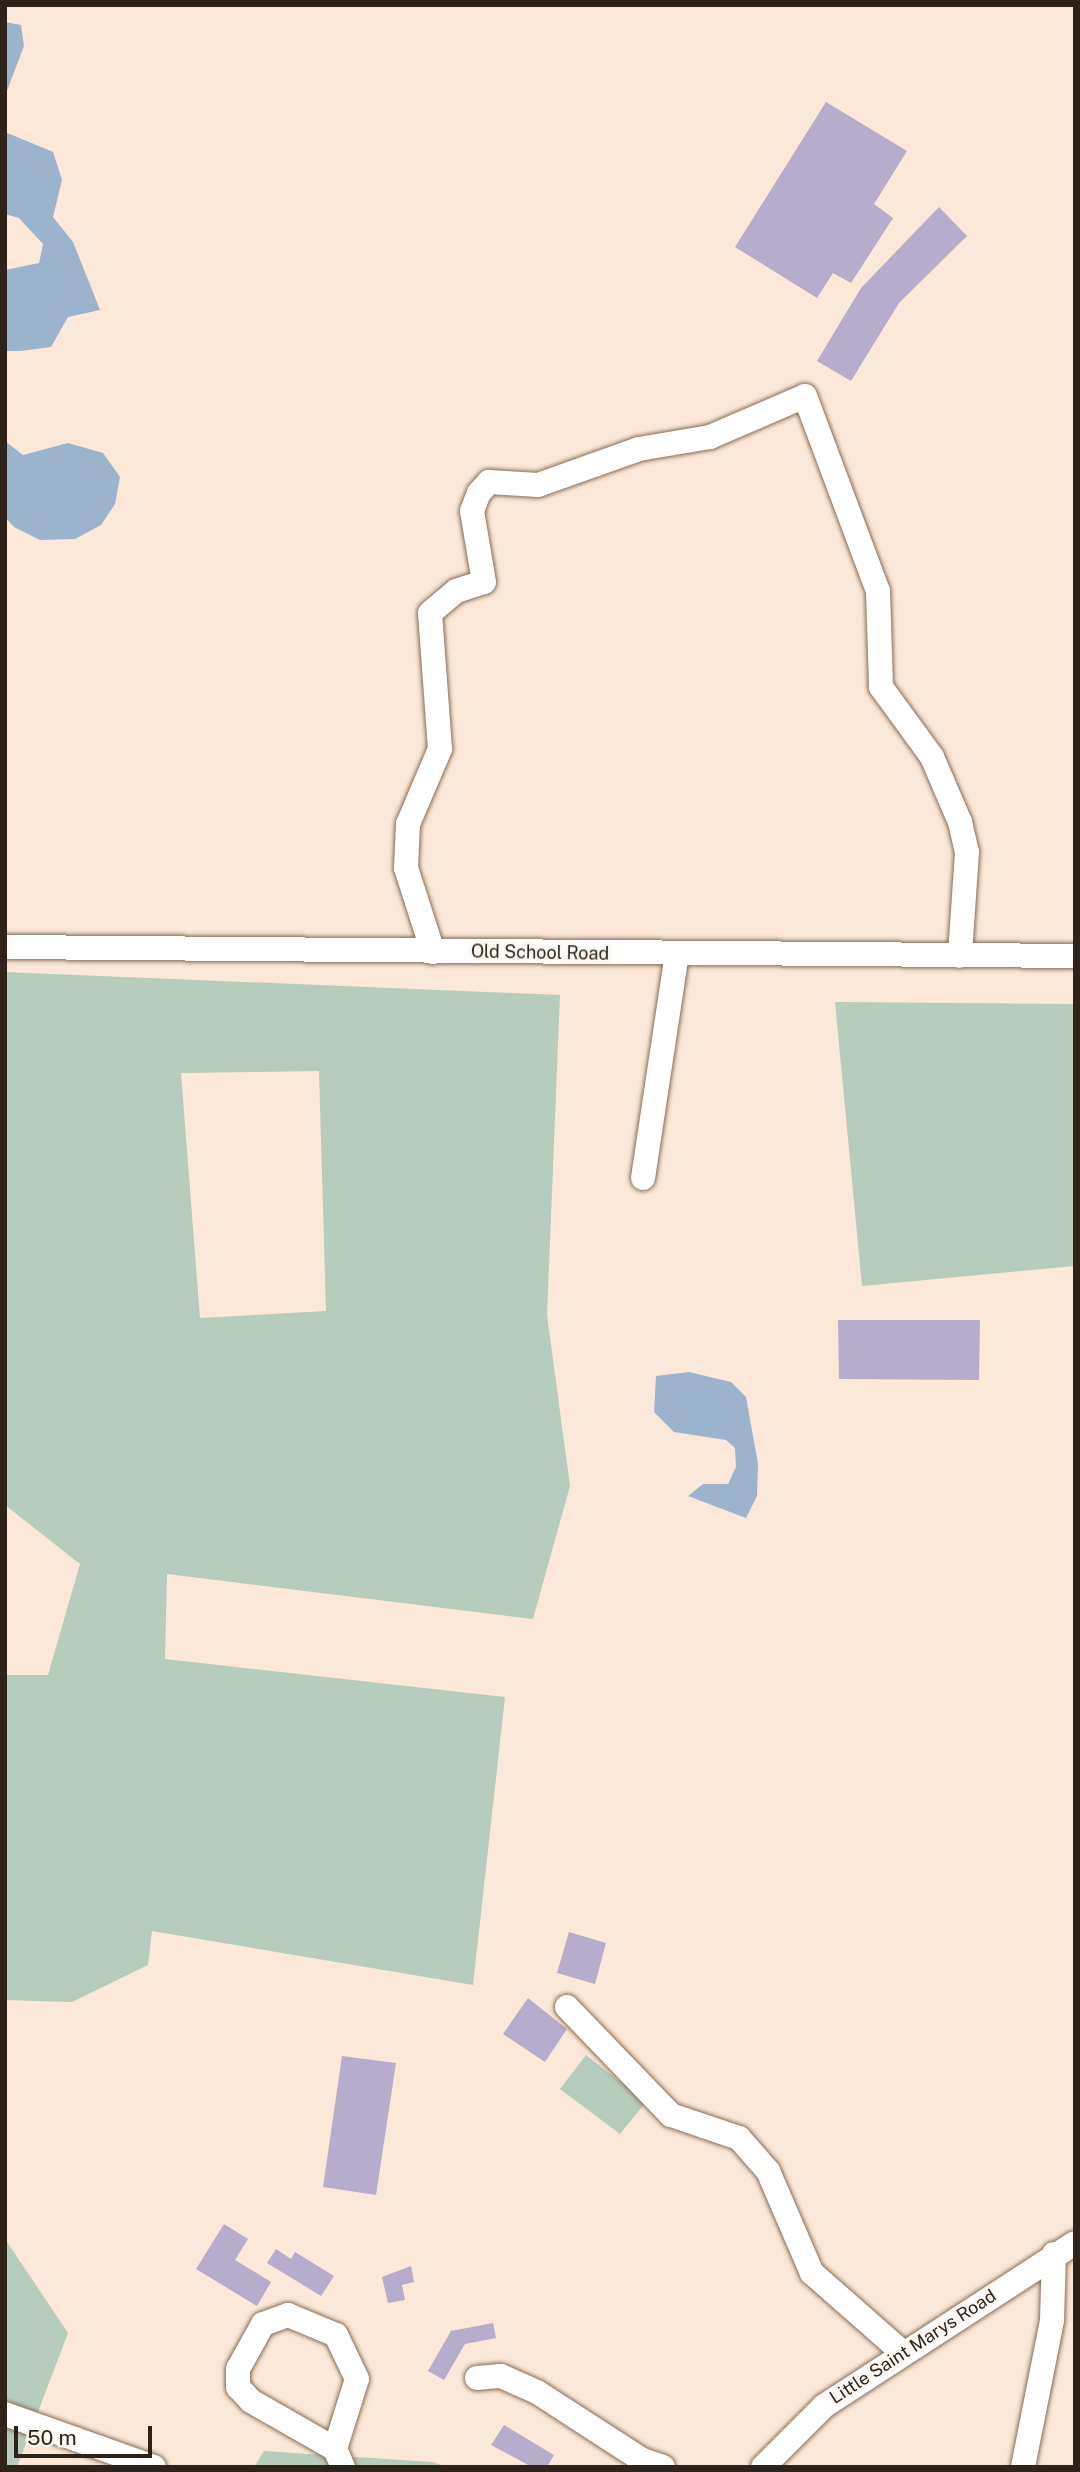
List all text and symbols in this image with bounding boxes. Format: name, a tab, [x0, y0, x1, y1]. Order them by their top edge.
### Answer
street label: Old School Road	[471, 941, 609, 965]
street label: Little Saint Marys Road	[826, 2285, 1000, 2409]
scale bar	[18, 2412, 156, 2456]
text: 50 m	[27, 2425, 77, 2450]

